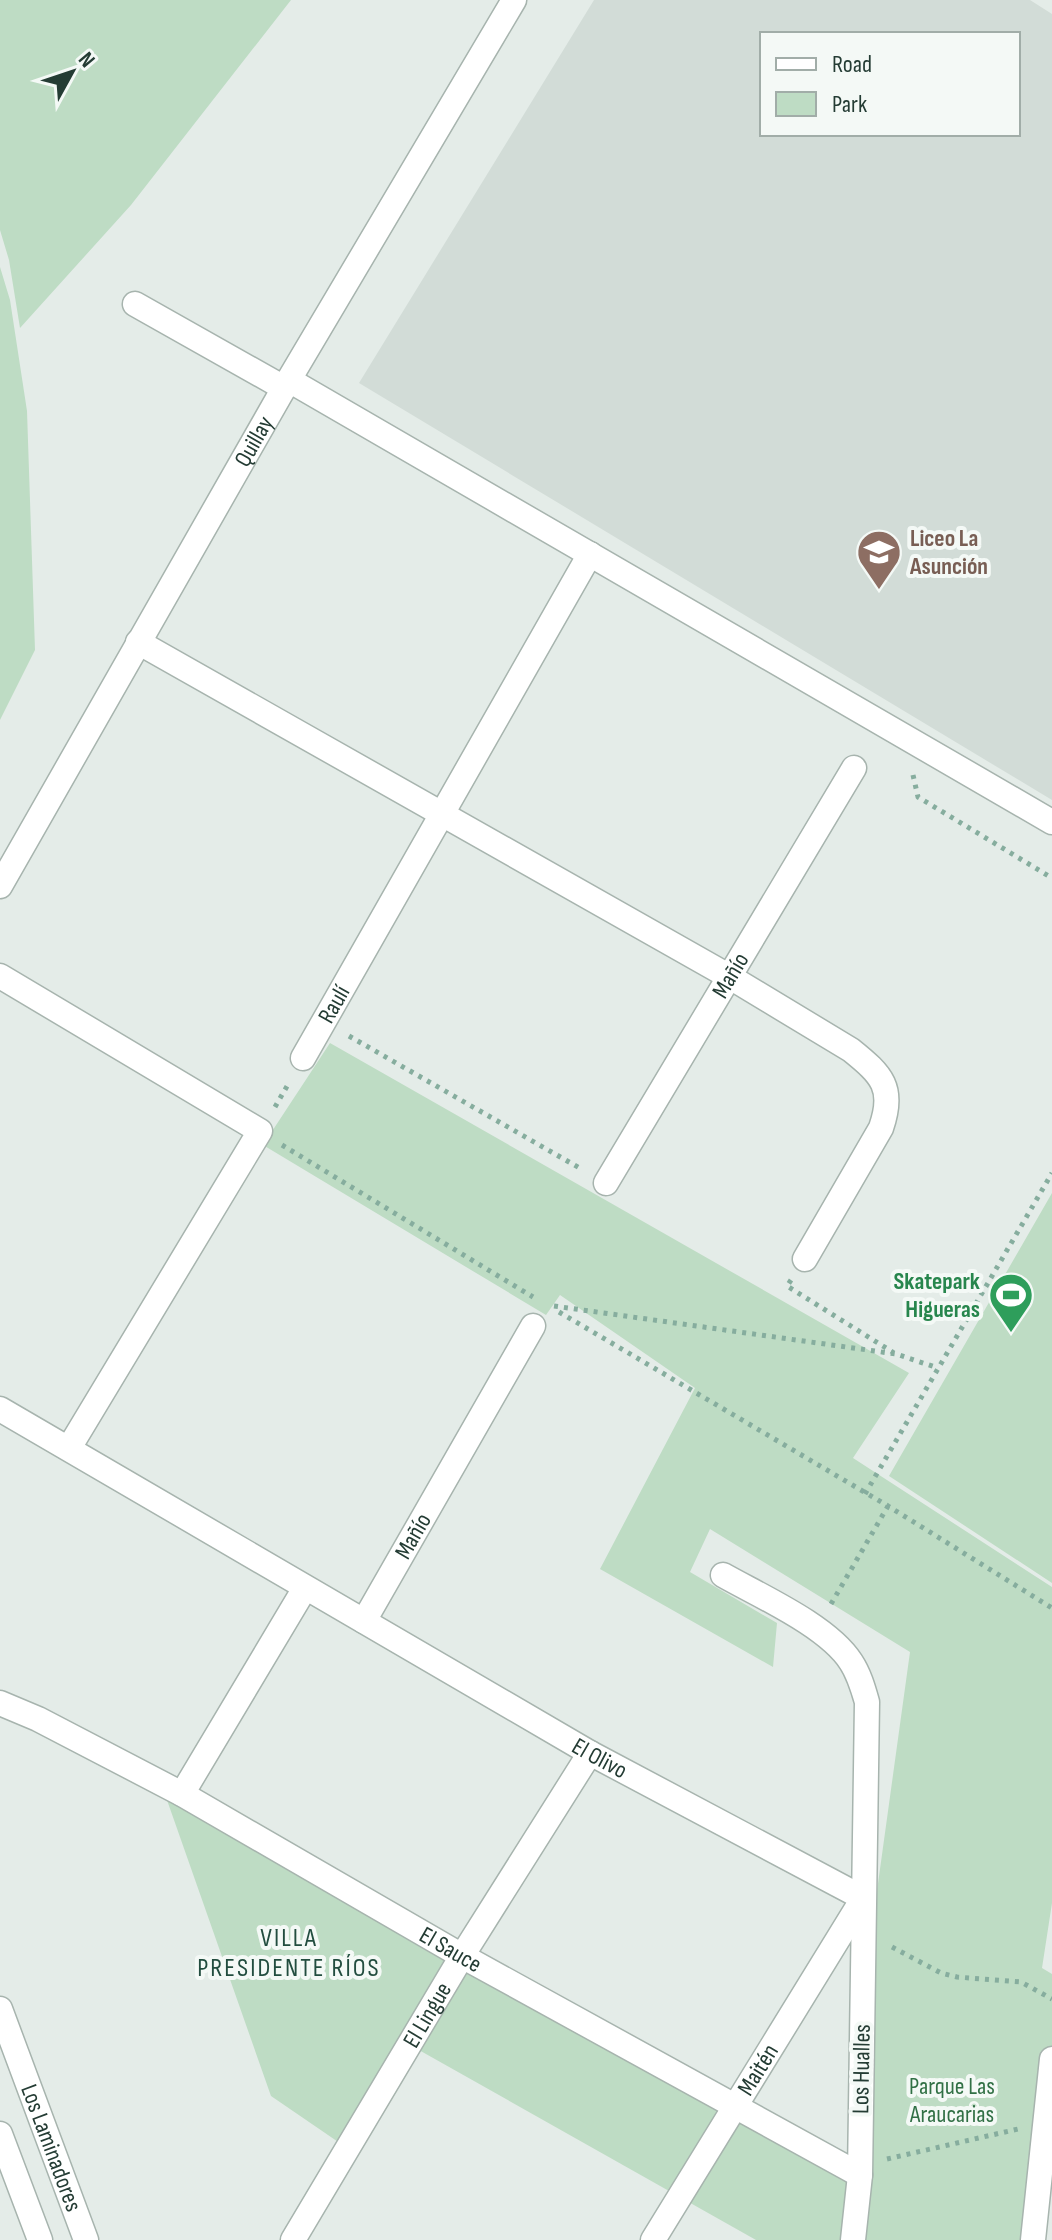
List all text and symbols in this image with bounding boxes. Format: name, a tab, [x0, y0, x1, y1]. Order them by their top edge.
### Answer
north arrow	[32, 32, 112, 112]
legend	[760, 32, 1020, 136]
text: N	[72, 47, 100, 73]
text: Road	[832, 50, 872, 79]
text: Park	[832, 90, 867, 119]
street label: Quillay	[228, 411, 280, 472]
place label: Liceo La Asunción	[909, 524, 988, 581]
school or university icon: Liceo La Asunción	[855, 528, 903, 591]
street label: Mañío	[706, 947, 755, 1004]
street label: Raulí	[312, 980, 357, 1028]
place label: Skatepark Higueras	[894, 1267, 980, 1324]
sports icon: Skatepark Higueras	[987, 1271, 1035, 1334]
street label: Mañío	[389, 1508, 438, 1564]
street label: El Olivo	[567, 1732, 632, 1785]
street label: El Sauce	[414, 1921, 487, 1979]
district label: VILLA PRESIDENTE RÍOS	[197, 1923, 381, 1984]
street label: El Lingue	[397, 1977, 458, 2053]
street label: Los Hualles	[846, 2024, 877, 2114]
street label: Maitén	[731, 2039, 785, 2101]
park label: Parque Las Araucarias	[909, 2072, 995, 2129]
street label: Los Laminadores	[14, 2080, 88, 2215]

